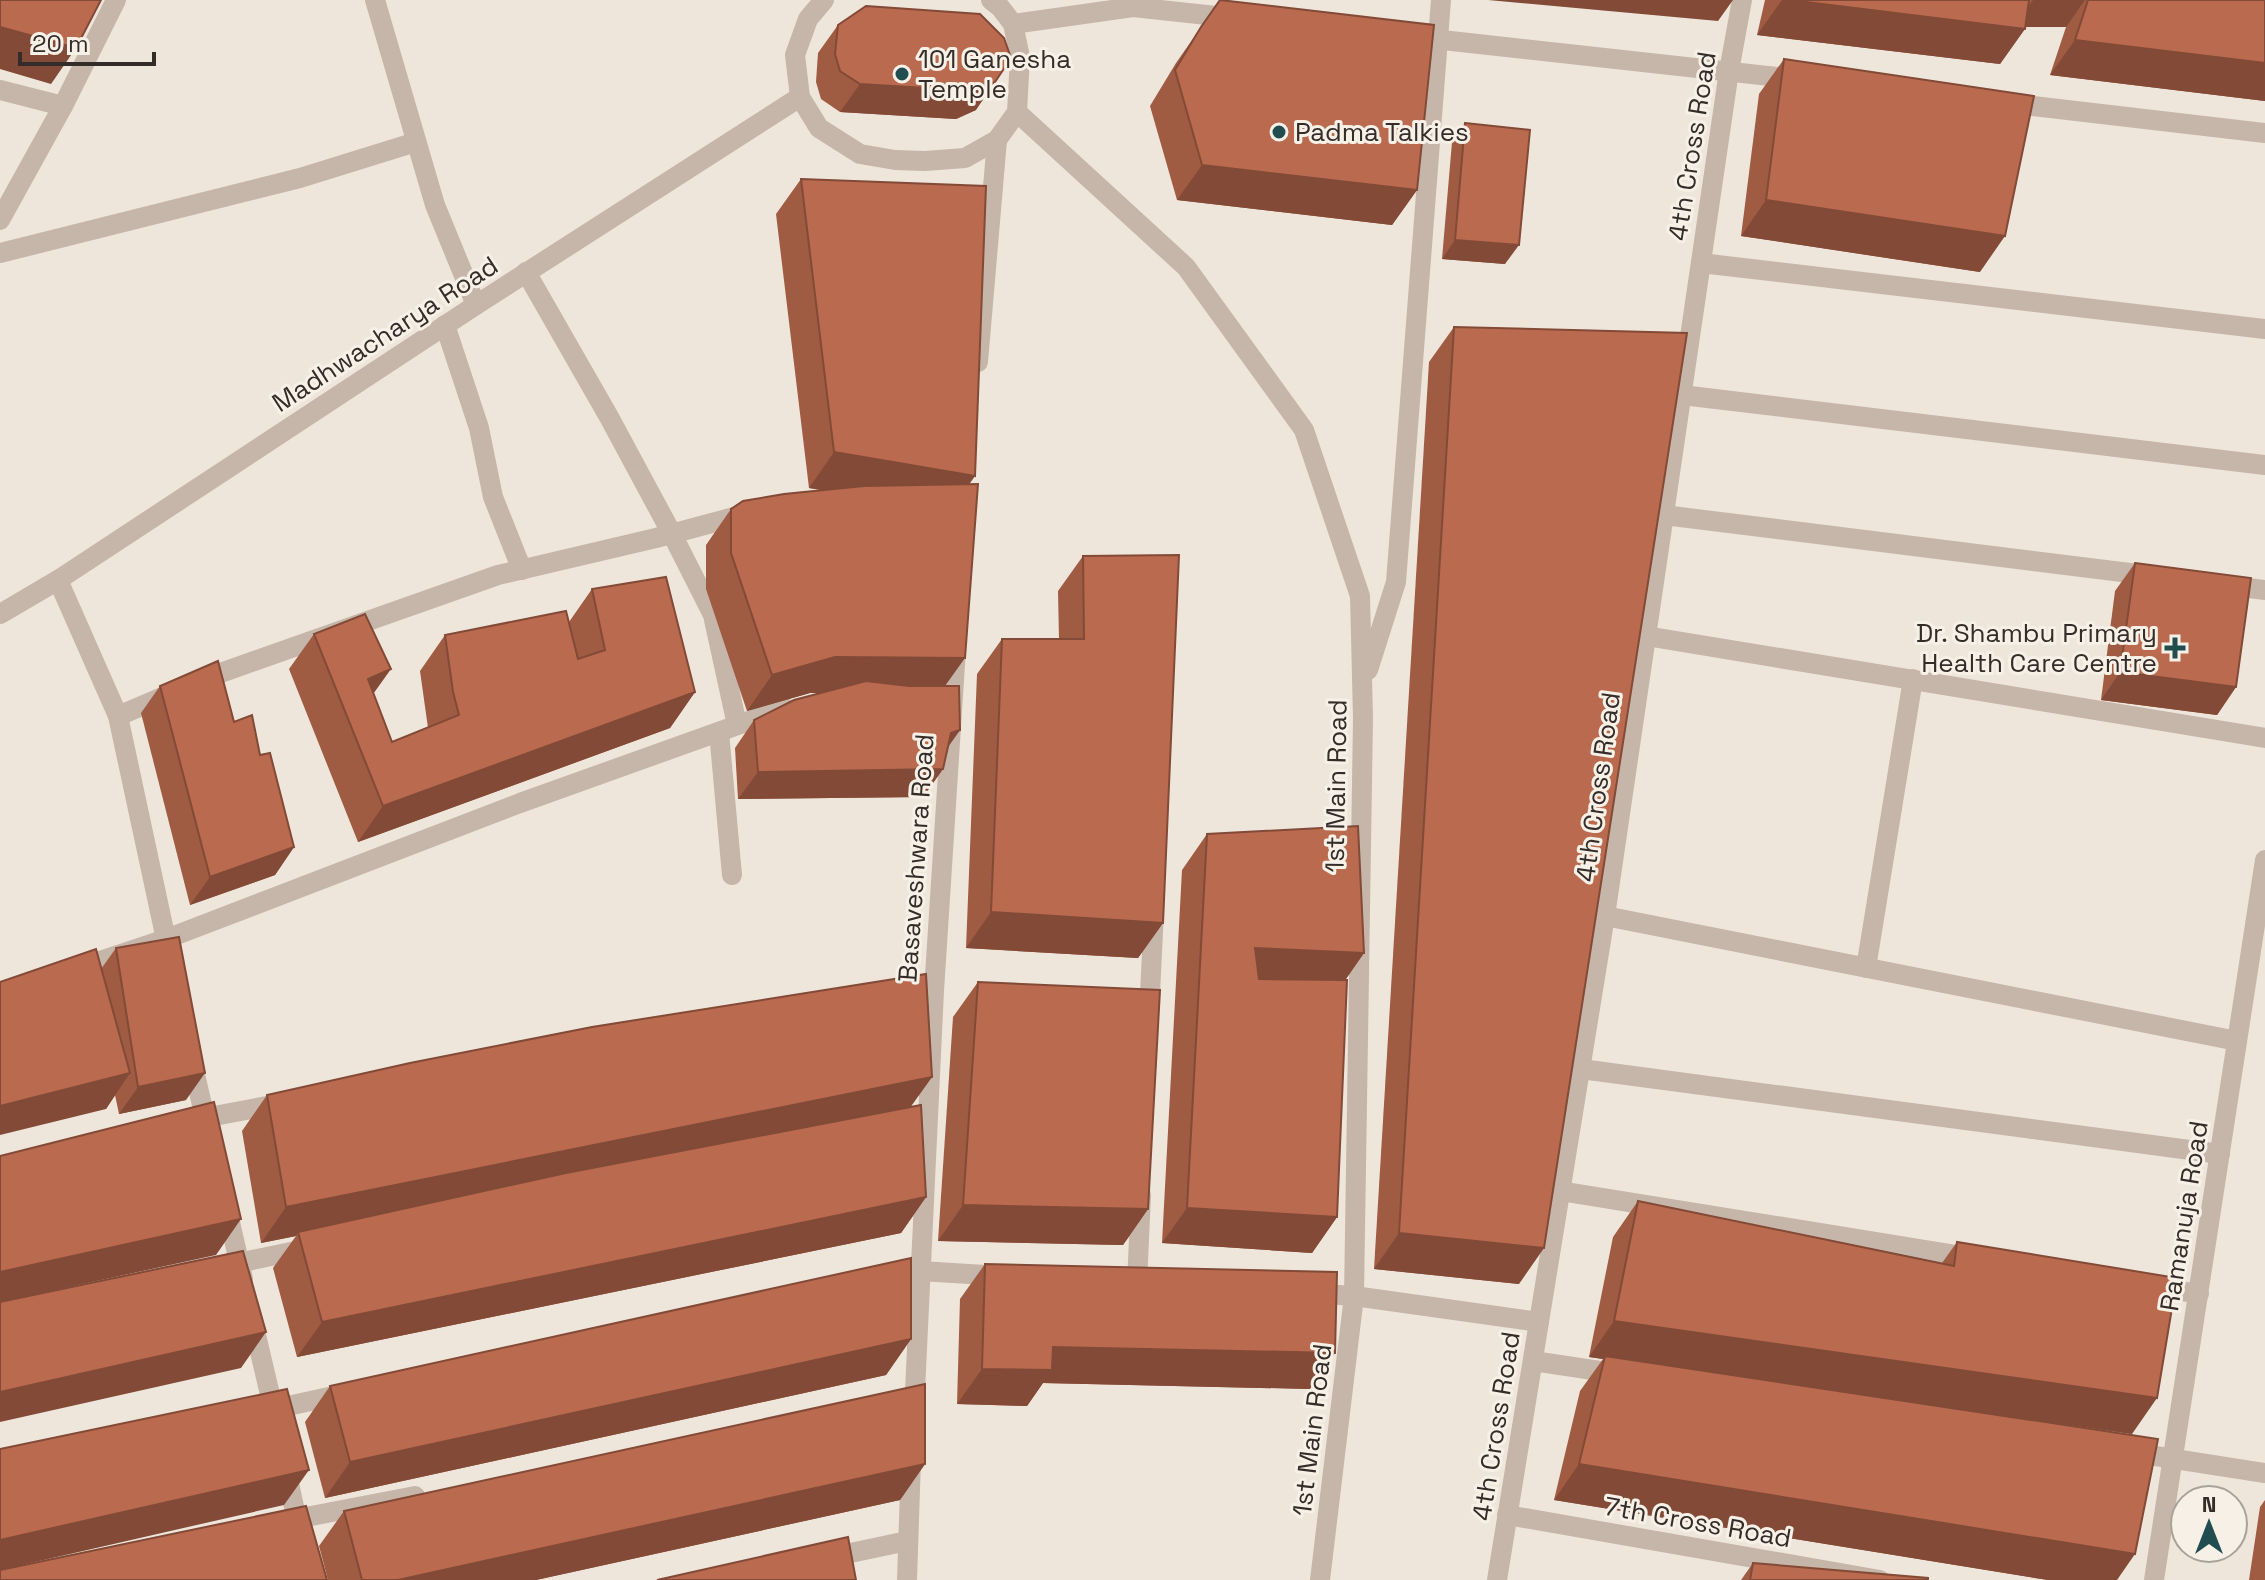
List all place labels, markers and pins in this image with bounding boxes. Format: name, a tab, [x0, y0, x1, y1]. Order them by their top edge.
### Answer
place label: 101 Ganesha Temple	[918, 42, 1071, 106]
marker: 101 Ganesha Temple	[893, 65, 911, 83]
place label: Padma Talkies	[1295, 115, 1469, 149]
marker: Padma Talkies	[1270, 123, 1288, 141]
place label: Dr. Shambu Primary Health Care Centre	[1916, 616, 2157, 680]
marker: Dr. Shambu Primary Health Care Centre	[2164, 637, 2186, 659]

